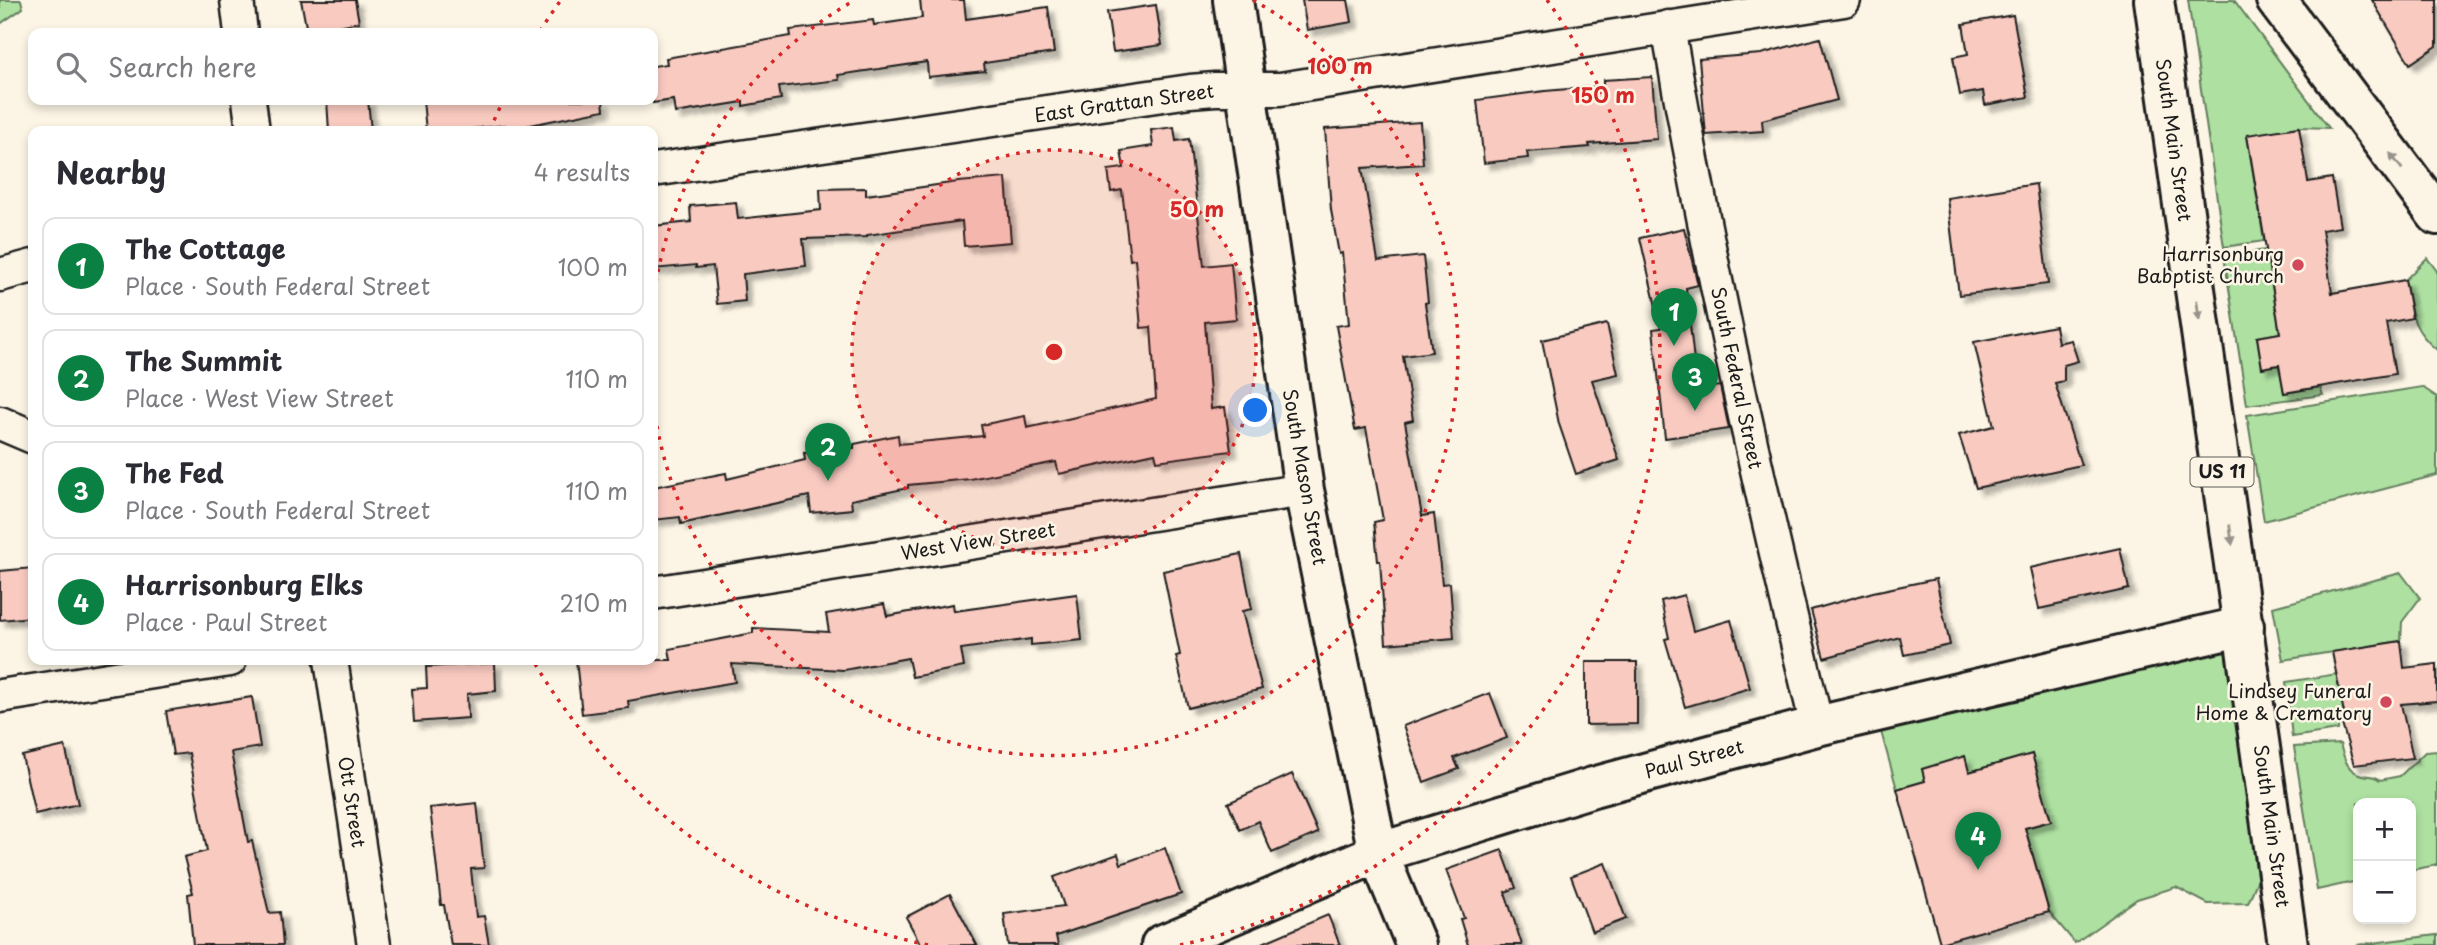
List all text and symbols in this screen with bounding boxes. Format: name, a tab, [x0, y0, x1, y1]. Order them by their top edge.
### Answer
search box	[28, 28, 658, 105]
text: Search here	[108, 47, 257, 86]
icon: search	[52, 48, 90, 86]
text: 100 m	[1307, 49, 1373, 81]
street label: South Main Street	[2150, 57, 2200, 223]
street label: East Grattan Street	[1032, 76, 1215, 128]
text: 150 m	[1571, 78, 1635, 110]
text: Nearby	[56, 149, 166, 194]
one-way arrow	[2389, 151, 2403, 170]
text: 4 results	[534, 154, 630, 189]
text: 50 m	[1170, 192, 1224, 224]
text: The Cottage	[125, 229, 286, 268]
place label: Harrisonburg Babptist Church	[2137, 239, 2284, 289]
text: 1	[76, 249, 87, 284]
text: 100 m	[558, 249, 628, 284]
marker: Harrisonburg Babptist Church	[2290, 257, 2306, 273]
text: Place · South Federal Street	[125, 268, 430, 303]
street label: South Federal Street	[1705, 284, 1771, 472]
pin: 1	[1651, 288, 1697, 346]
one-way arrow	[2193, 299, 2204, 321]
centre of rings	[1042, 340, 1066, 364]
text: The Summit	[125, 341, 282, 380]
pin: 3	[1672, 353, 1718, 411]
text: 2	[73, 361, 89, 396]
text: 110 m	[566, 361, 628, 396]
text: Place · West View Street	[125, 380, 394, 415]
street label: South Mason Street	[1277, 387, 1335, 567]
your location	[1238, 393, 1272, 427]
pin: 2	[805, 423, 851, 481]
text: The Fed	[125, 453, 224, 492]
road number: US 11	[2190, 458, 2254, 486]
text: 3	[73, 473, 89, 508]
text: 110 m	[566, 473, 628, 508]
text: Place · South Federal Street	[125, 492, 430, 527]
street label: West View Street	[899, 514, 1057, 566]
one-way arrow	[2226, 524, 2237, 546]
text: Harrisonburg Elks	[125, 565, 363, 604]
text: 4	[73, 585, 89, 620]
text: 210 m	[560, 585, 628, 620]
text: Place · Paul Street	[125, 604, 327, 639]
place label: Lindsey Funeral Home & Crematory	[2196, 676, 2372, 726]
marker: Lindsey Funeral Home & Crematory	[2378, 694, 2394, 710]
street label: Paul Street	[1641, 731, 1746, 785]
street label: South Main Street	[2248, 743, 2298, 909]
street label: Ott Street	[332, 754, 374, 850]
map controls	[2353, 798, 2416, 924]
button: +	[2353, 798, 2416, 861]
pin: 4	[1955, 812, 2001, 870]
button: −	[2353, 861, 2416, 924]

